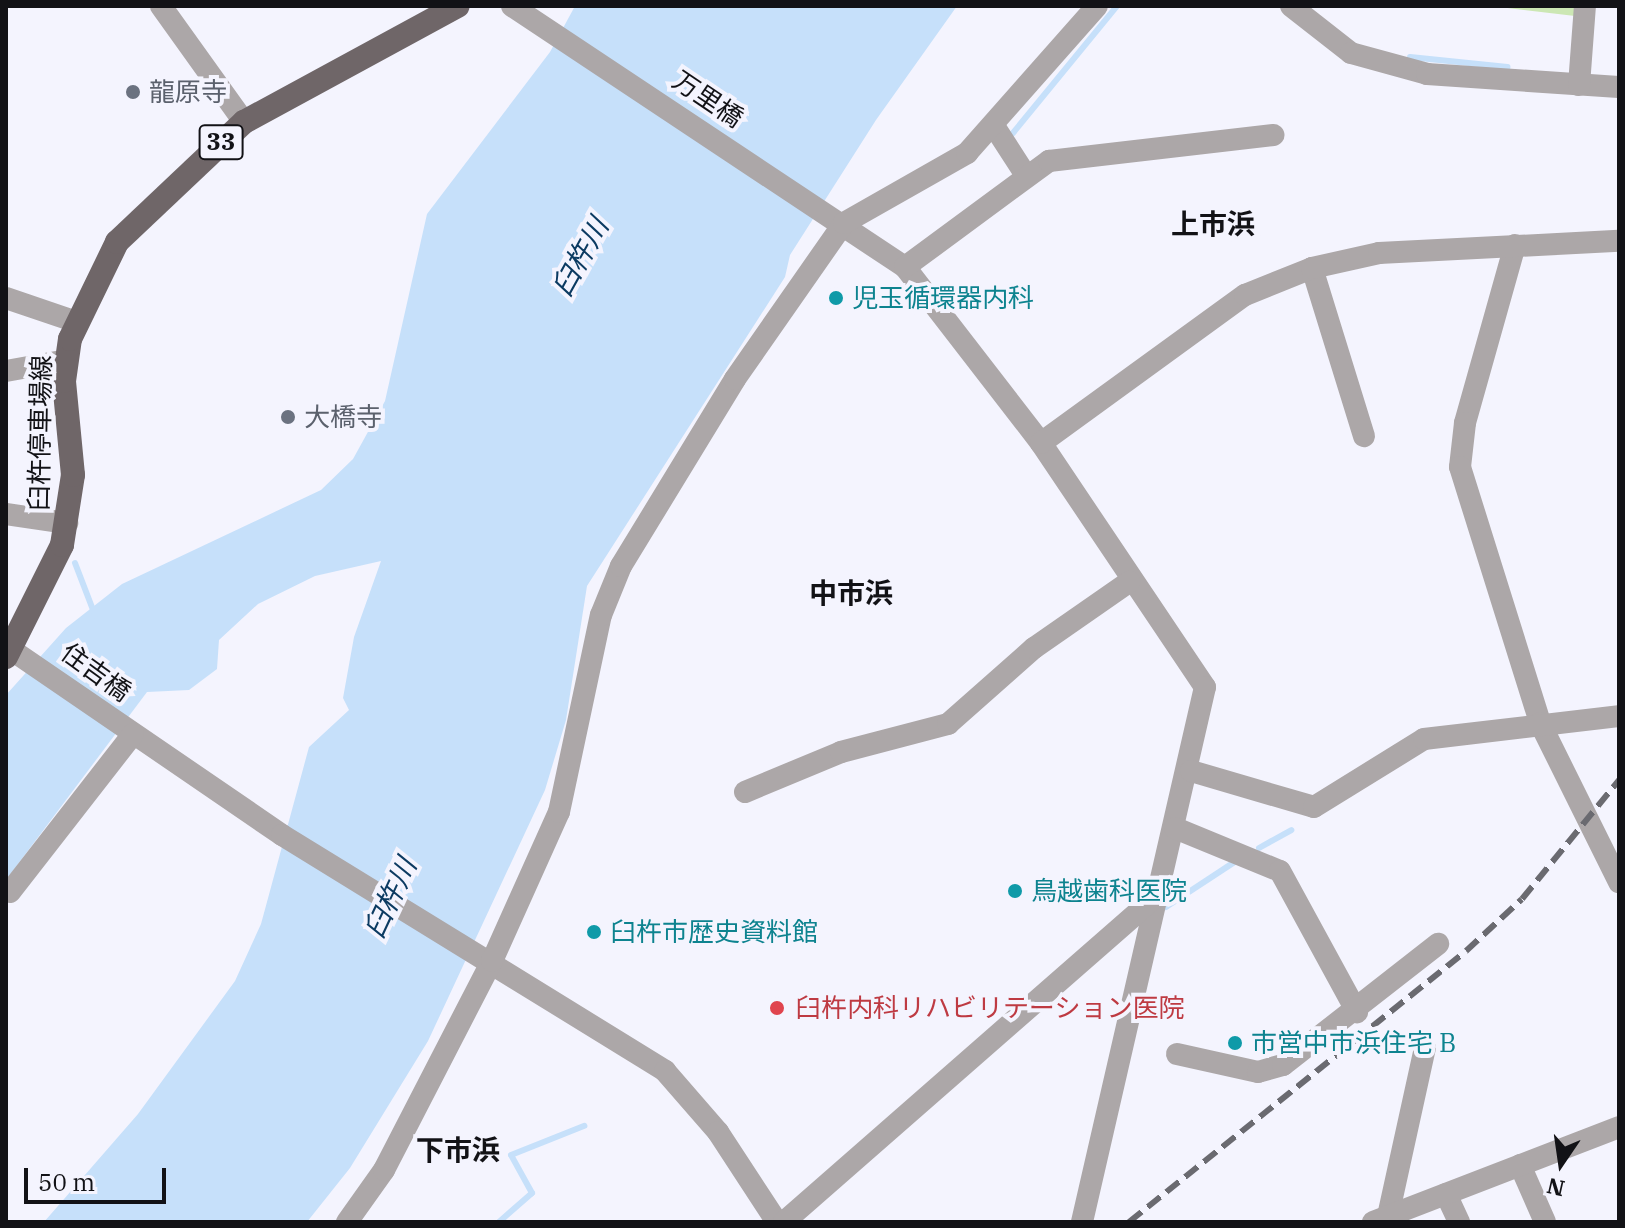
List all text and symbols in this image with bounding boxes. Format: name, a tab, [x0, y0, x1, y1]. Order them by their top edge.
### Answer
street label: 万里橋	[667, 64, 749, 134]
place label: 龍原寺	[149, 76, 227, 108]
marker: 龍原寺	[124, 83, 142, 101]
road number: 33	[197, 122, 245, 162]
district label: 上市浜	[1171, 207, 1255, 241]
water label: 臼杵川	[545, 212, 615, 302]
place label: 児玉循環器内科	[852, 282, 1034, 314]
marker: 児玉循環器内科	[827, 289, 845, 307]
street label: 臼杵停車場線	[23, 355, 57, 511]
place label: 大橋寺	[304, 401, 382, 433]
marker: 大橋寺	[279, 408, 297, 426]
district label: 中市浜	[809, 576, 893, 610]
street label: 住吉橋	[55, 636, 137, 708]
water label: 臼杵川	[357, 853, 423, 943]
place label: 鳥越歯科医院	[1031, 875, 1187, 907]
marker: 鳥越歯科医院	[1006, 882, 1024, 900]
place label: 臼杵市歴史資料館	[610, 916, 818, 948]
marker: 臼杵市歴史資料館	[585, 923, 603, 941]
place label: 臼杵内科リハビリテーション医院	[795, 992, 1185, 1024]
marker: 臼杵内科リハビリテーション医院	[766, 997, 788, 1019]
place label: 市営中市浜住宅 B	[1251, 1027, 1456, 1059]
marker: 市営中市浜住宅 B	[1226, 1034, 1244, 1052]
north arrow	[1521, 1124, 1601, 1204]
district label: 下市浜	[416, 1133, 500, 1167]
scale bar	[28, 1152, 170, 1202]
text: 50 m	[38, 1166, 95, 1198]
text: N	[1544, 1172, 1567, 1204]

